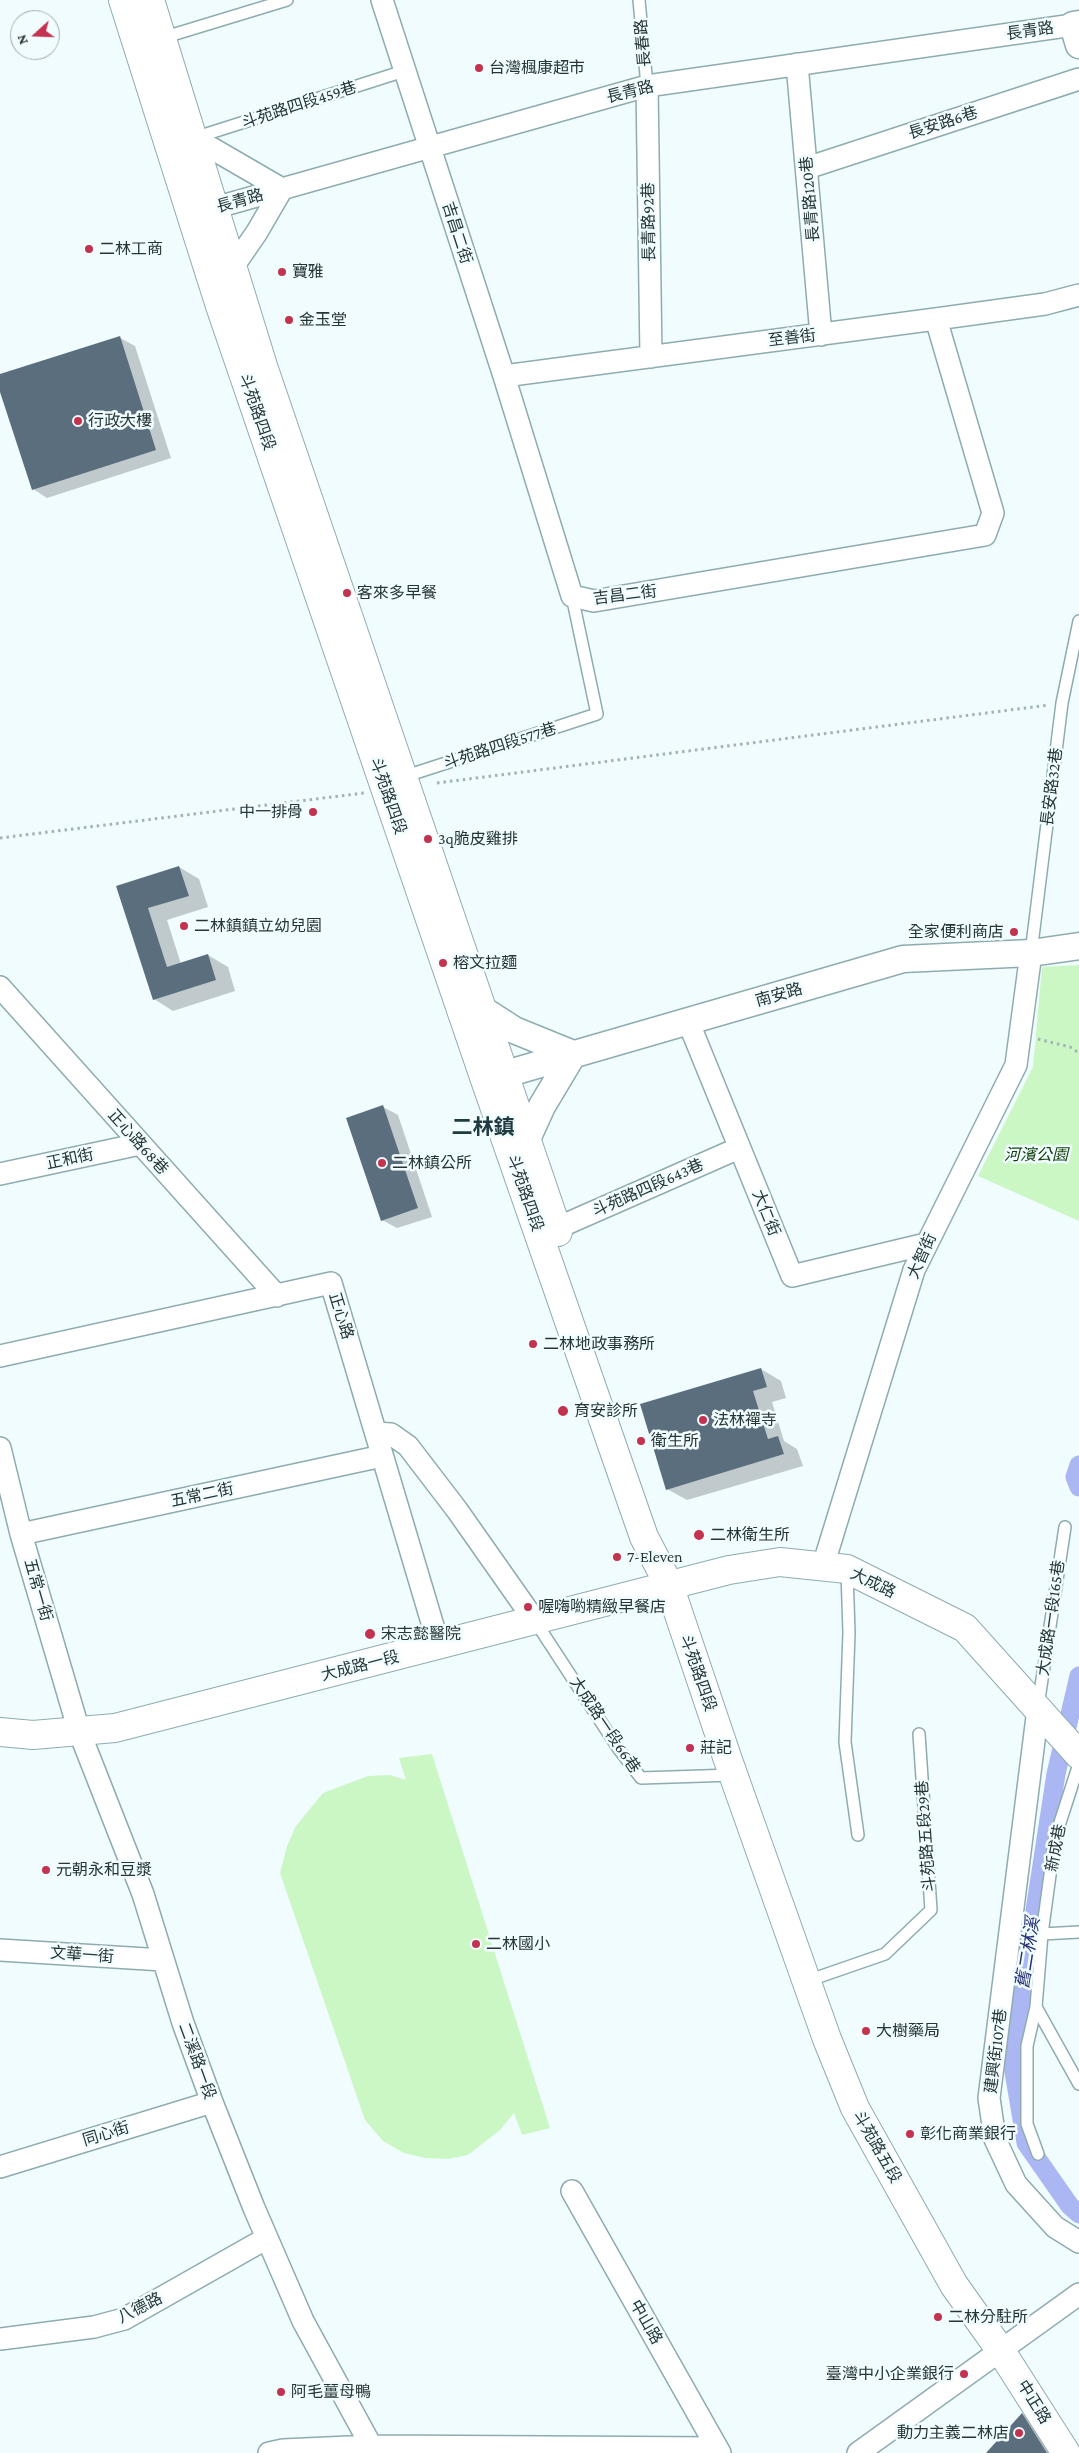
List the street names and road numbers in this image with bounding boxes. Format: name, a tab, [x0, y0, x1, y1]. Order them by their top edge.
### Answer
street label: 長春路	[631, 18, 655, 68]
street label: 長青路	[1005, 18, 1055, 44]
street label: 斗苑路四段459巷	[239, 77, 359, 133]
street label: 長青路	[604, 77, 656, 107]
street label: 長安路6巷	[906, 103, 980, 143]
street label: 長青路120巷	[797, 155, 823, 243]
street label: 長青路92巷	[639, 182, 659, 262]
street label: 長青路	[214, 185, 266, 217]
street label: 吉昌二街	[438, 200, 476, 266]
street label: 至善街	[767, 326, 817, 350]
street label: 斗苑路四段	[235, 371, 279, 453]
street label: 吉昌二街	[592, 582, 658, 608]
street label: 斗苑路四段577巷	[441, 719, 559, 773]
street label: 長安路32巷	[1038, 747, 1066, 827]
street label: 斗苑路四段	[366, 755, 410, 837]
street label: 南安路	[753, 979, 805, 1011]
street label: 正心路68巷	[104, 1106, 172, 1178]
street label: 正和街	[45, 1145, 95, 1173]
street label: 斗苑路四段	[503, 1152, 547, 1234]
street label: 斗苑路四段643巷	[589, 1155, 707, 1221]
street label: 大仁街	[748, 1187, 784, 1239]
street label: 大智街	[903, 1230, 941, 1282]
street label: 正心路	[325, 1290, 357, 1342]
street label: 五常二街	[169, 1479, 235, 1511]
street label: 五常一街	[20, 1557, 56, 1623]
street label: 大成路一段165巷	[1033, 1559, 1069, 1677]
street label: 大成路	[847, 1564, 899, 1602]
street label: 斗苑路四段	[676, 1632, 720, 1714]
street label: 大成路一段	[319, 1647, 401, 1685]
street label: 大成路一段66巷	[566, 1673, 644, 1777]
street label: 斗苑路五段29巷	[913, 1780, 939, 1892]
street label: 新成巷	[1042, 1823, 1070, 1873]
street label: 文華一街	[49, 1943, 115, 1967]
street label: 建興街107巷	[981, 2007, 1011, 2095]
street label: 二溪路一段	[174, 2020, 220, 2102]
street label: 斗苑路五段	[849, 2108, 905, 2186]
street label: 同心街	[80, 2118, 132, 2150]
street label: 八德路	[114, 2289, 166, 2327]
street label: 中山路	[626, 2296, 666, 2348]
street label: 中正路	[1013, 2377, 1055, 2427]

